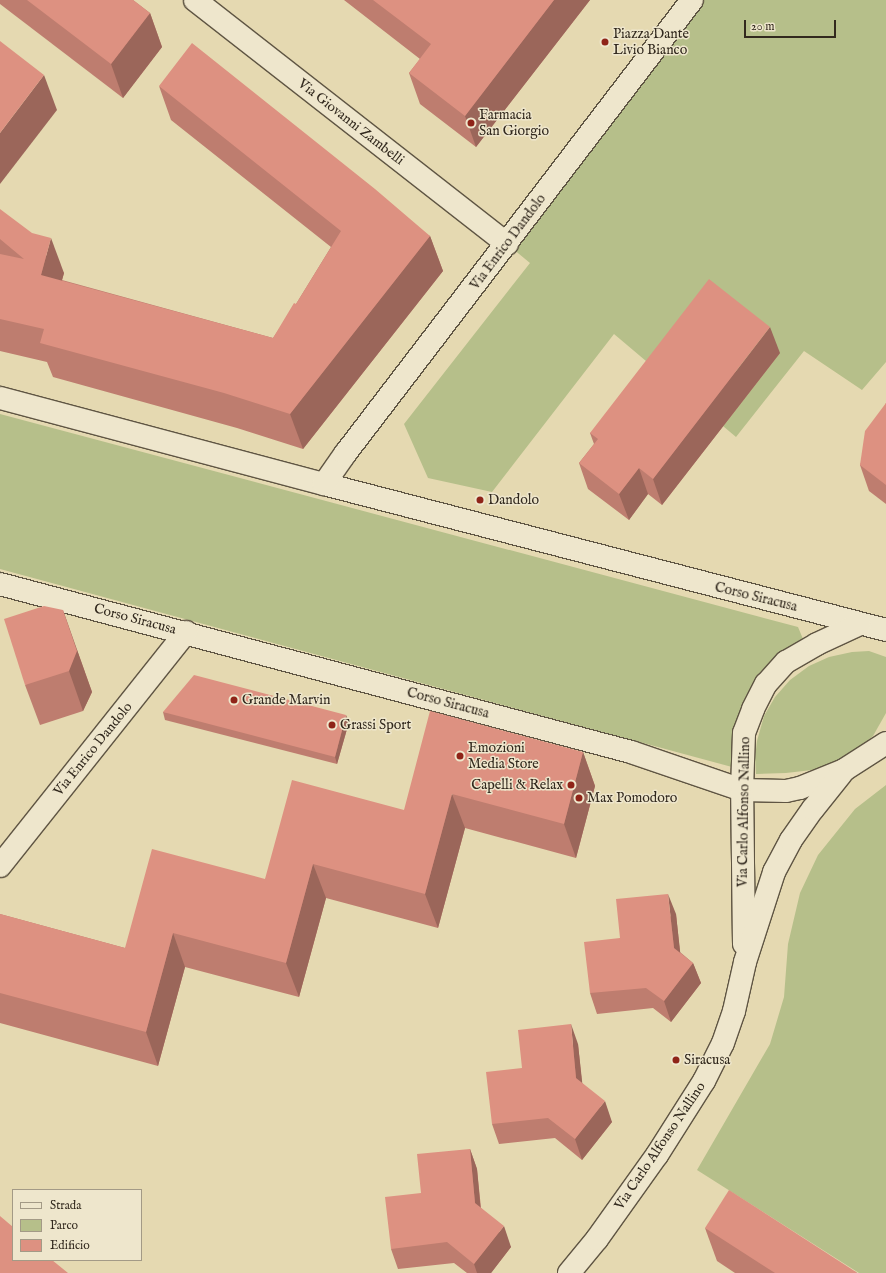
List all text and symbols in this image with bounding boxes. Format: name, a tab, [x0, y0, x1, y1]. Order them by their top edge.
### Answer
scale bar	[746, 12, 838, 38]
text: 20 m	[751, 19, 774, 34]
place label: Piazza Dante Livio Bianco	[613, 26, 689, 58]
marker: Piazza Dante Livio Bianco	[600, 37, 610, 47]
street label: Via Giovanni Zambelli	[295, 75, 407, 169]
place label: Farmacia San Giorgio	[479, 107, 549, 140]
marker: Farmacia San Giorgio	[466, 118, 476, 128]
street label: Via Enrico Dandolo	[467, 191, 549, 293]
place label: Dandolo	[488, 492, 539, 508]
marker: Dandolo	[475, 495, 485, 505]
street label: Corso Siracusa	[713, 579, 799, 615]
street label: Corso Siracusa	[92, 600, 178, 638]
street label: Corso Siracusa	[405, 684, 491, 722]
place label: Grande Marvin	[242, 692, 331, 708]
marker: Grande Marvin	[229, 695, 239, 705]
street label: Via Enrico Dandolo	[50, 699, 136, 799]
place label: Grassi Sport	[340, 717, 411, 733]
marker: Grassi Sport	[327, 720, 337, 730]
street label: Via Carlo Alfonso Nallino	[734, 737, 754, 887]
place label: Emozioni Media Store	[468, 740, 539, 772]
marker: Emozioni Media Store	[455, 751, 465, 761]
place label: Capelli & Relax	[471, 777, 563, 793]
marker: Capelli & Relax	[566, 780, 576, 790]
place label: Max Pomodoro	[587, 790, 677, 806]
marker: Max Pomodoro	[574, 793, 584, 803]
place label: Siracusa	[684, 1052, 730, 1068]
marker: Siracusa	[671, 1055, 681, 1065]
street label: Via Carlo Alfonso Nallino	[611, 1079, 709, 1213]
legend	[12, 1189, 142, 1261]
text: Strada	[50, 1198, 81, 1213]
text: Parco	[50, 1218, 78, 1233]
text: Edificio	[50, 1238, 90, 1253]

